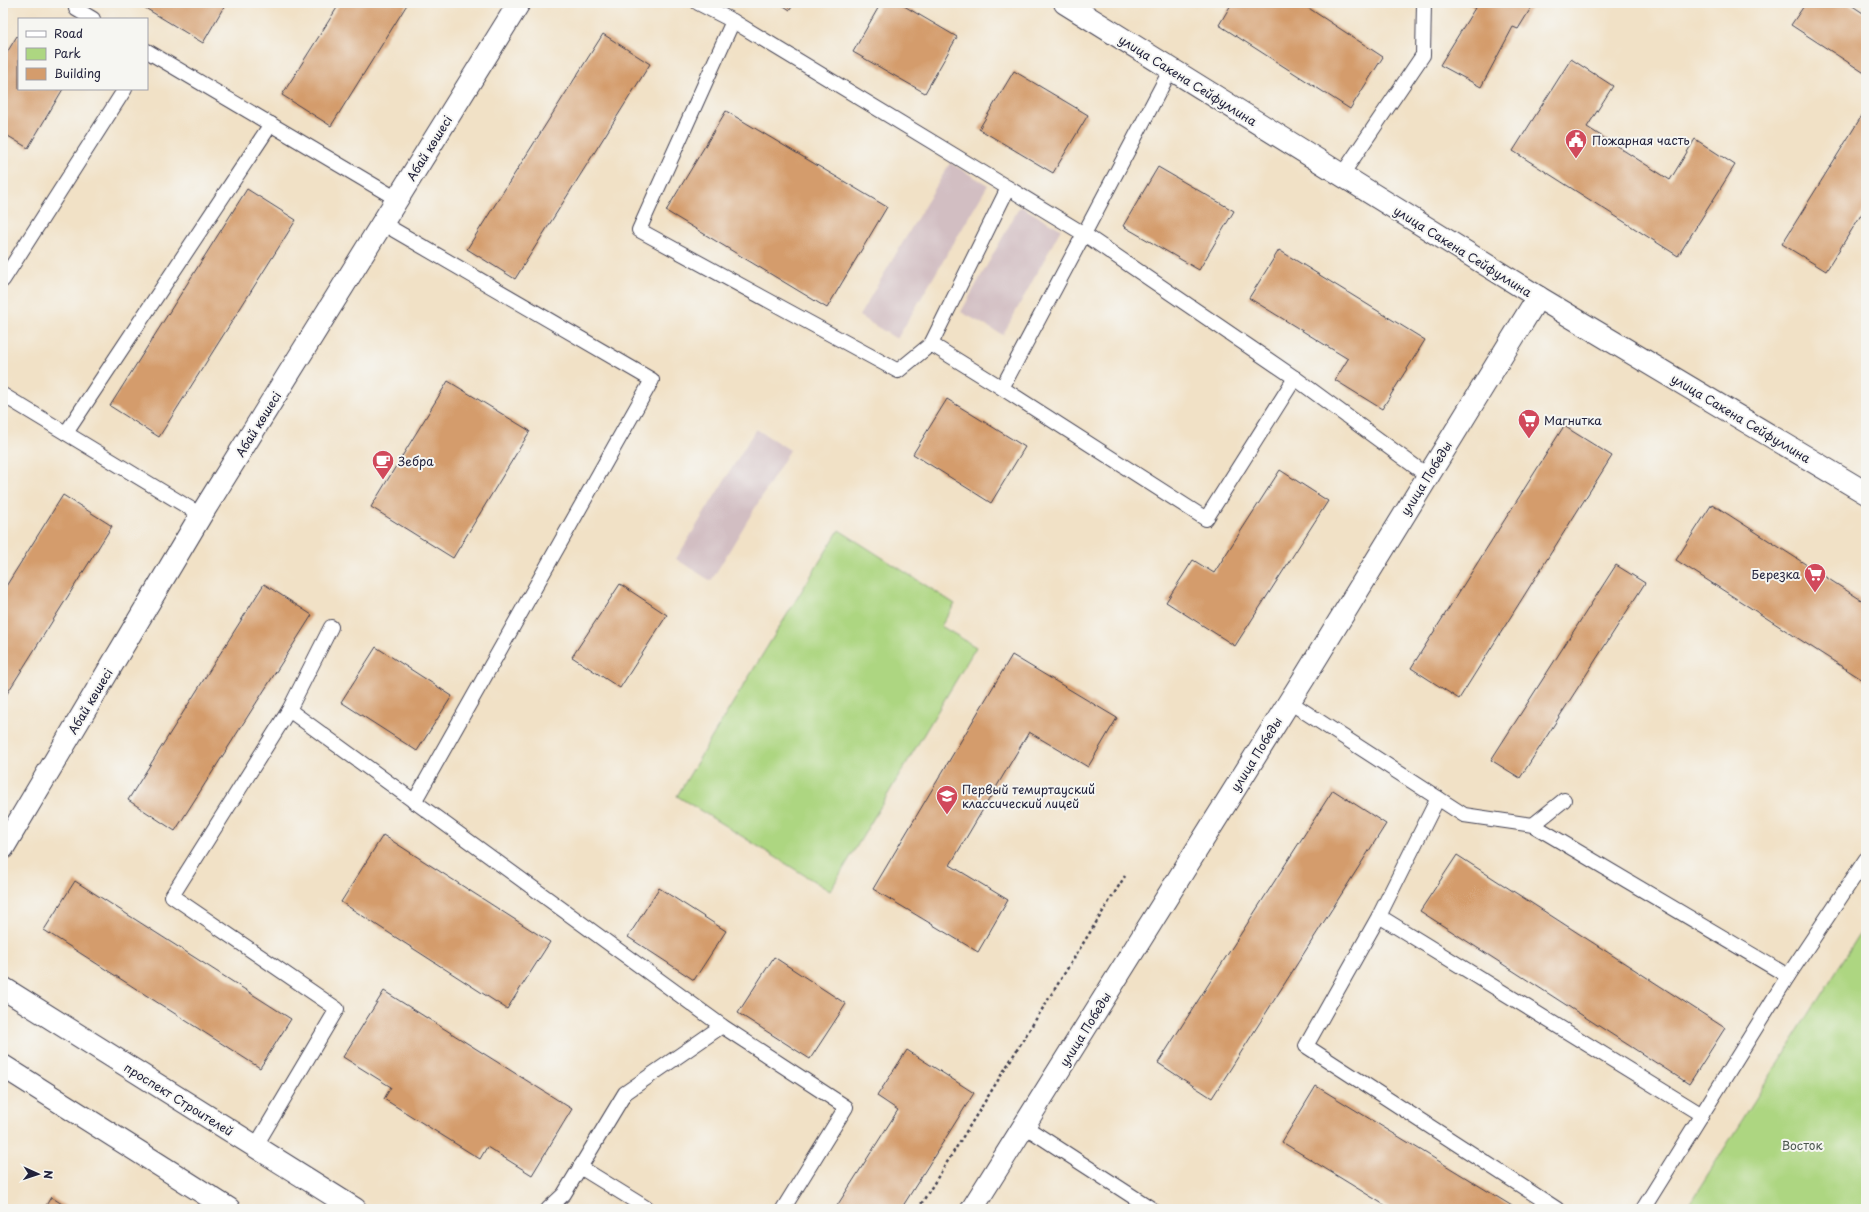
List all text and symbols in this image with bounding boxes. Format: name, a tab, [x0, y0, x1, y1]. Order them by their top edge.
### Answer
legend	[18, 18, 148, 90]
text: Road	[54, 24, 83, 42]
street label: улица Сакена Сейфуллина	[1115, 30, 1261, 130]
text: Park	[54, 44, 81, 62]
text: Building	[54, 64, 101, 82]
street label: Абай көшесі	[402, 112, 456, 184]
public building icon: Пожарная часть	[1563, 127, 1589, 160]
place label: Пожарная часть	[1592, 131, 1690, 149]
street label: улица Сакена Сейфуллина	[1390, 201, 1536, 301]
street label: улица Сакена Сейфуллина	[1668, 369, 1814, 467]
street label: Абай көшесі	[231, 388, 285, 460]
supermarket icon: Магнитка	[1516, 407, 1542, 440]
place label: Магнитка	[1544, 411, 1602, 429]
street label: улица Победы	[1396, 437, 1456, 519]
cafe icon: Зебра	[370, 448, 396, 481]
place label: Зебра	[398, 452, 434, 470]
supermarket icon: Березка	[1802, 561, 1828, 594]
place label: Березка	[1752, 565, 1801, 583]
street label: Абай көшесі	[63, 665, 117, 737]
street label: улица Победы	[1226, 713, 1286, 795]
place label: Первый темиртауский классический лицей	[962, 780, 1095, 812]
school or university icon: Первый темиртауский классический лицей	[934, 783, 960, 816]
street label: улица Победы	[1055, 988, 1115, 1070]
street label: проспект Строителей	[121, 1058, 237, 1140]
park label: Восток	[1781, 1136, 1823, 1154]
north arrow	[18, 1154, 58, 1194]
text: N	[40, 1170, 57, 1180]

